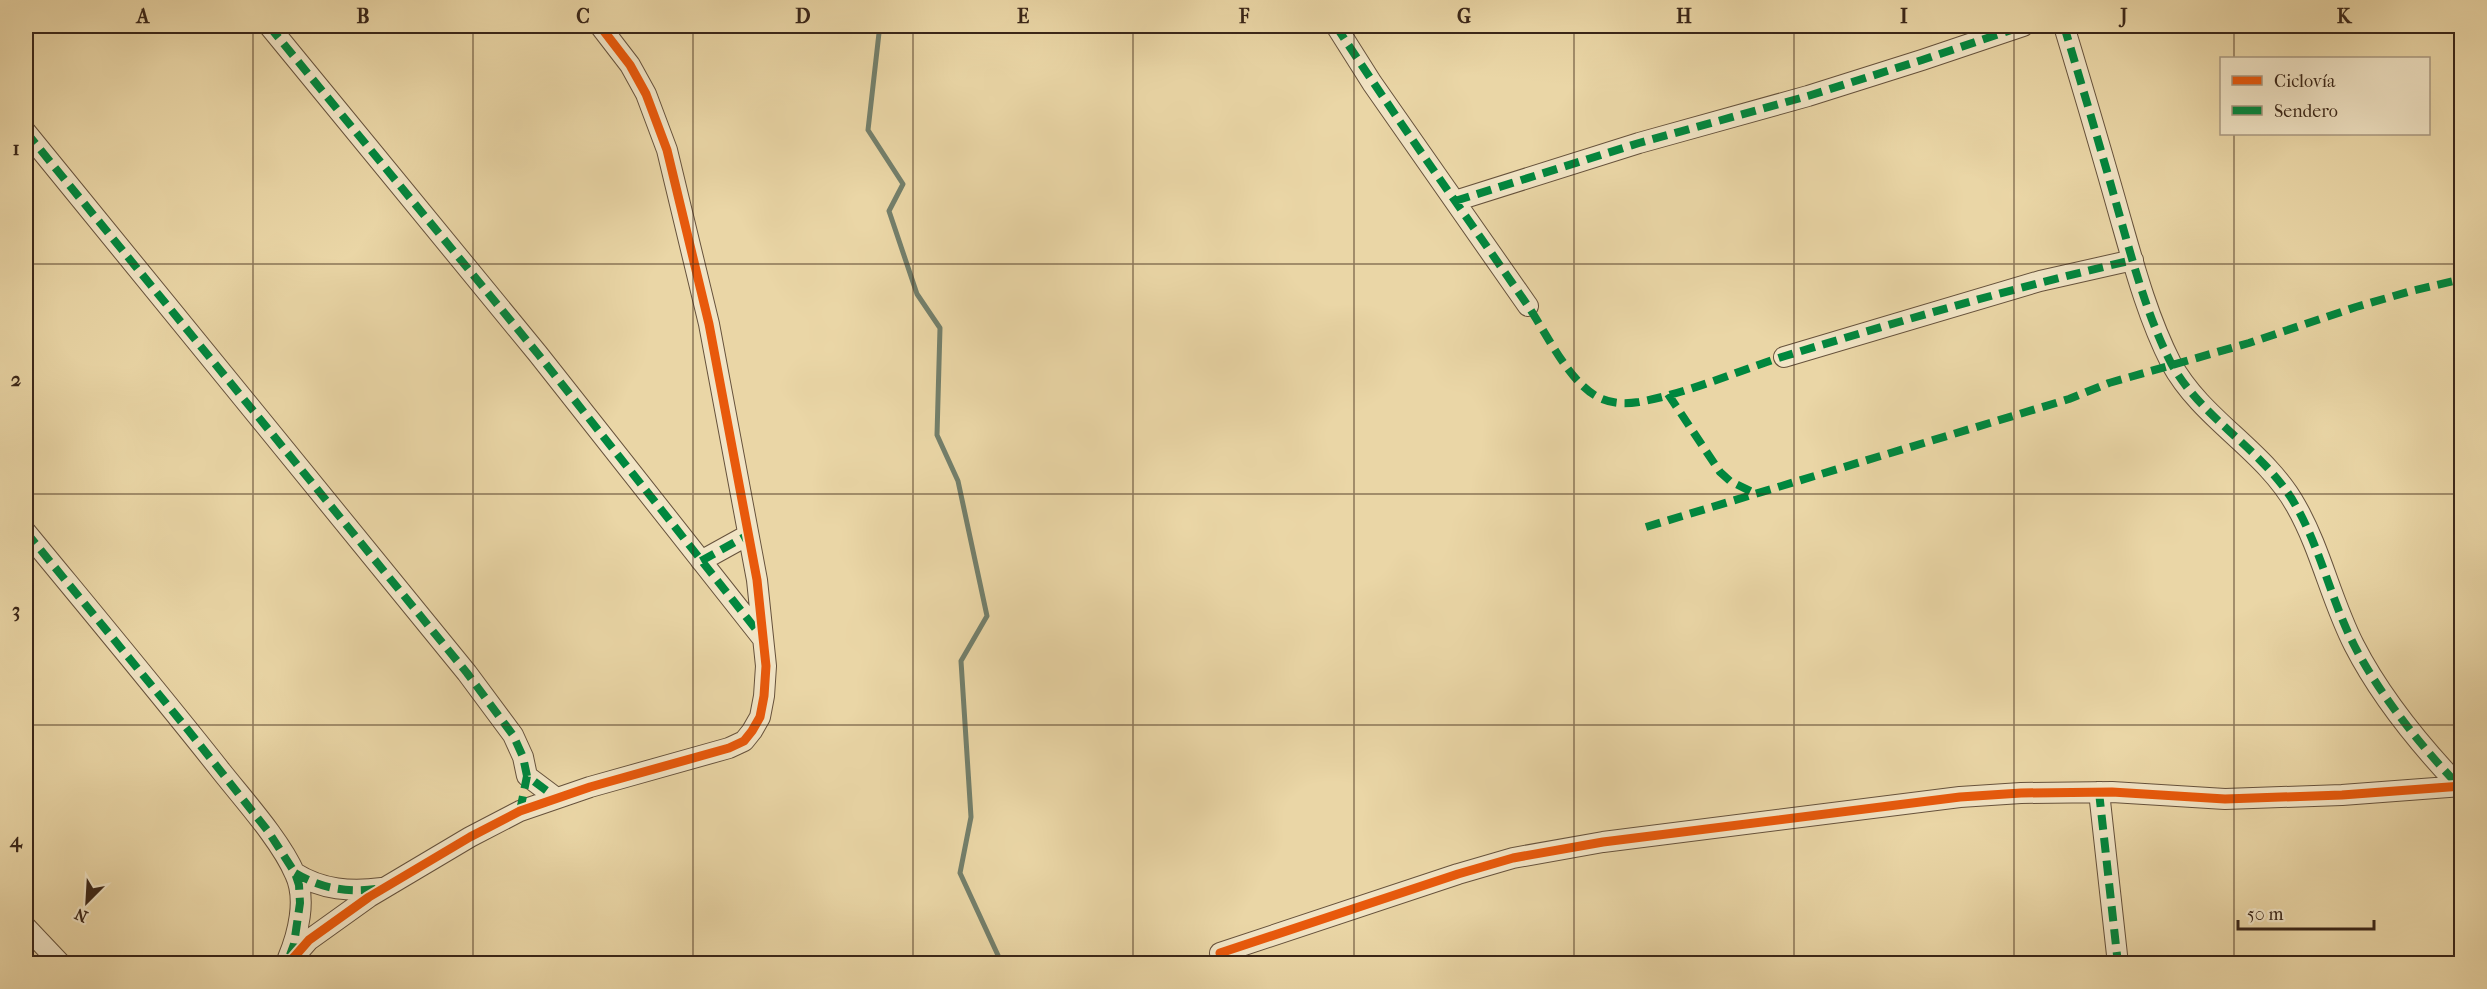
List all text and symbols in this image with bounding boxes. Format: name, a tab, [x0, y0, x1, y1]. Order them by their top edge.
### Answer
text: A	[135, 5, 151, 28]
text: B	[356, 5, 370, 28]
text: C	[576, 5, 590, 28]
text: D	[795, 5, 811, 28]
text: E	[1017, 5, 1029, 28]
text: F	[1238, 5, 1250, 28]
text: G	[1457, 5, 1471, 28]
text: H	[1676, 5, 1692, 28]
text: I	[1900, 5, 1908, 28]
text: J	[2118, 5, 2128, 28]
text: K	[2337, 5, 2353, 28]
legend	[2220, 57, 2430, 135]
text: Ciclovía	[2274, 71, 2336, 92]
text: Sendero	[2274, 101, 2338, 122]
text: 1	[12, 137, 20, 160]
text: 2	[11, 368, 21, 391]
text: 3	[12, 599, 20, 622]
text: 4	[9, 829, 23, 853]
north arrow	[57, 872, 117, 932]
scale bar	[2238, 893, 2374, 931]
text: N	[71, 904, 91, 926]
text: 50 m	[2247, 904, 2284, 925]

